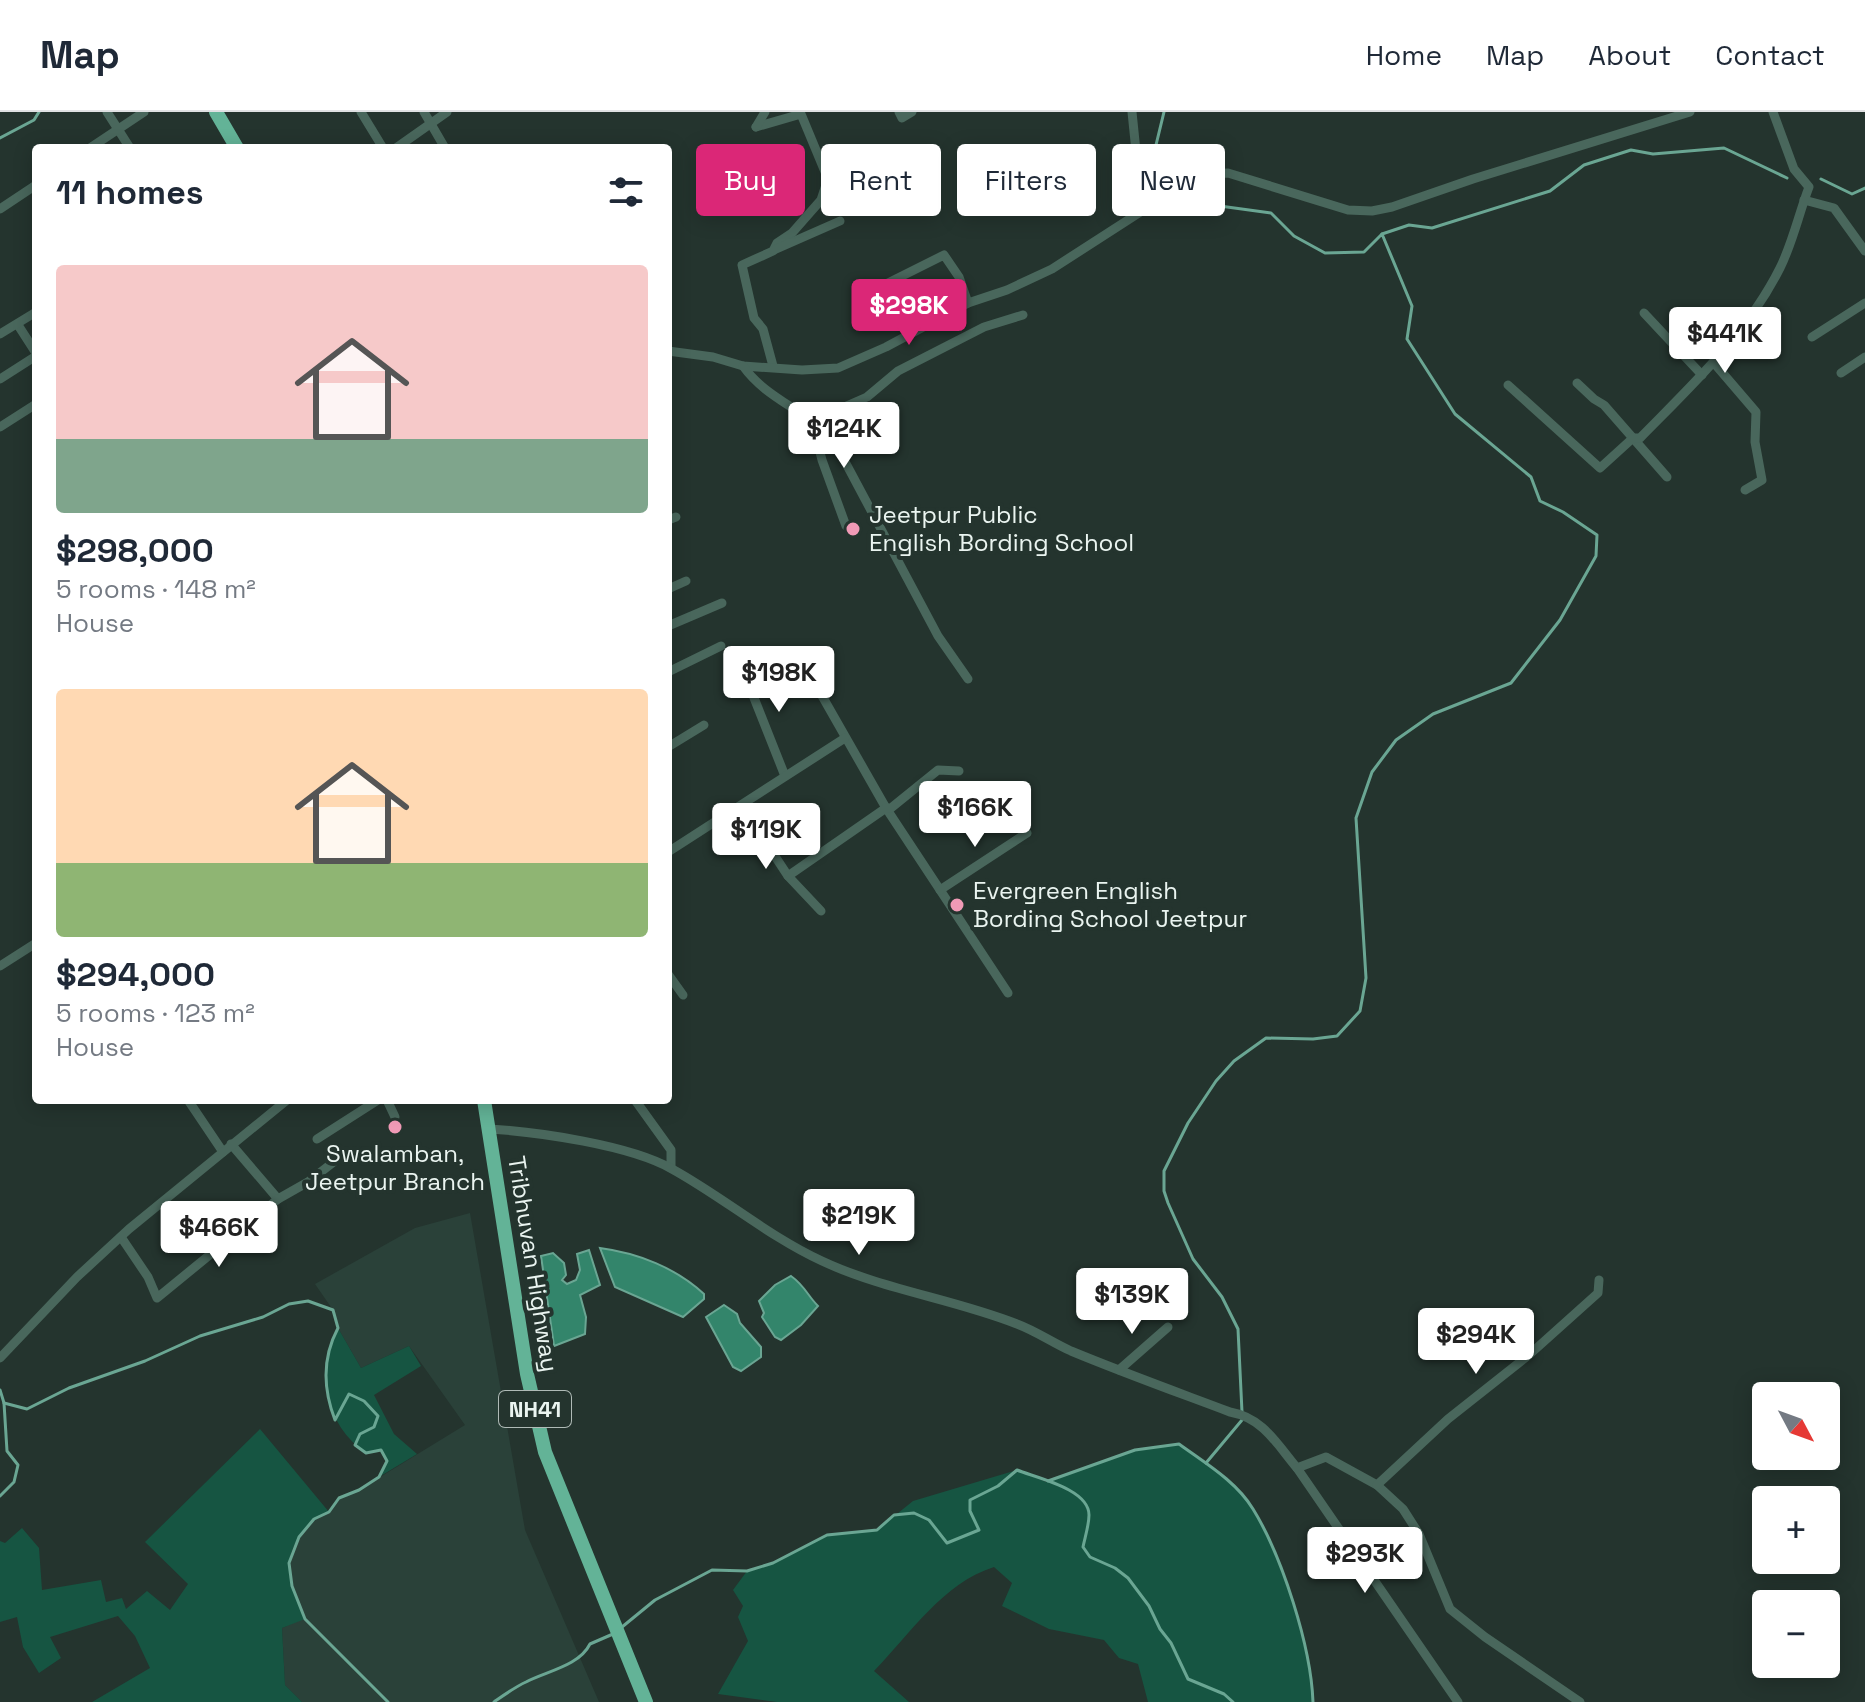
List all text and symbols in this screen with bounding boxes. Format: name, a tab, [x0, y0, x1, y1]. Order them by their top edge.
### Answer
text: Map	[40, 31, 120, 79]
text: Home	[1366, 37, 1442, 73]
text: Map	[1486, 37, 1544, 73]
text: About	[1588, 37, 1671, 73]
text: Contact	[1715, 37, 1825, 73]
chip: Buy	[696, 144, 805, 216]
chip: Rent	[821, 144, 941, 216]
chip: Filters	[957, 144, 1096, 216]
chip: New	[1112, 144, 1225, 216]
icon: filters	[604, 170, 648, 214]
text: 11 homes	[56, 171, 204, 214]
pin: $298K	[853, 279, 965, 347]
text: $298K	[869, 288, 949, 322]
pin: $441K	[1669, 307, 1781, 375]
text: $441K	[1687, 316, 1763, 350]
icon: home	[280, 317, 424, 461]
pin: $124K	[788, 402, 900, 470]
text: $124K	[806, 411, 882, 445]
place label: Jeetpur Public English Bording School	[869, 499, 1134, 558]
marker: Jeetpur Public English Bording School	[844, 520, 862, 538]
text: $298,000	[56, 529, 214, 572]
text: 5 rooms · 148 m²	[56, 572, 256, 606]
text: House	[56, 606, 134, 640]
pin: $198K	[723, 646, 835, 714]
text: $198K	[741, 655, 817, 689]
icon: home	[280, 741, 424, 885]
pin: $166K	[919, 781, 1031, 849]
text: $166K	[937, 790, 1013, 824]
pin: $119K	[710, 803, 822, 871]
text: $119K	[730, 812, 802, 846]
place label: Evergreen English Bording School Jeetpur	[973, 875, 1247, 934]
marker: Evergreen English Bording School Jeetpur	[948, 896, 966, 914]
text: $294,000	[56, 953, 215, 996]
text: 5 rooms · 123 m²	[56, 996, 255, 1030]
text: House	[56, 1030, 134, 1064]
marker: Swalamban, Jeetpur Branch	[386, 1118, 404, 1136]
place label: Swalamban, Jeetpur Branch	[305, 1138, 485, 1197]
street label: Tribhuvan Highway	[501, 1154, 566, 1374]
pin: $219K	[803, 1189, 915, 1257]
text: $219K	[821, 1198, 897, 1232]
pin: $466K	[163, 1201, 275, 1269]
text: $466K	[179, 1210, 259, 1244]
pin: $139K	[1076, 1268, 1188, 1336]
text: $139K	[1094, 1277, 1170, 1311]
pin: $294K	[1420, 1308, 1532, 1376]
text: $294K	[1436, 1317, 1516, 1351]
north arrow	[1752, 1382, 1840, 1470]
map controls	[1752, 1382, 1840, 1678]
road number: NH41	[499, 1391, 571, 1427]
button: +	[1752, 1486, 1840, 1574]
pin: $293K	[1309, 1527, 1421, 1595]
text: $293K	[1325, 1536, 1405, 1570]
button: −	[1752, 1590, 1840, 1678]

